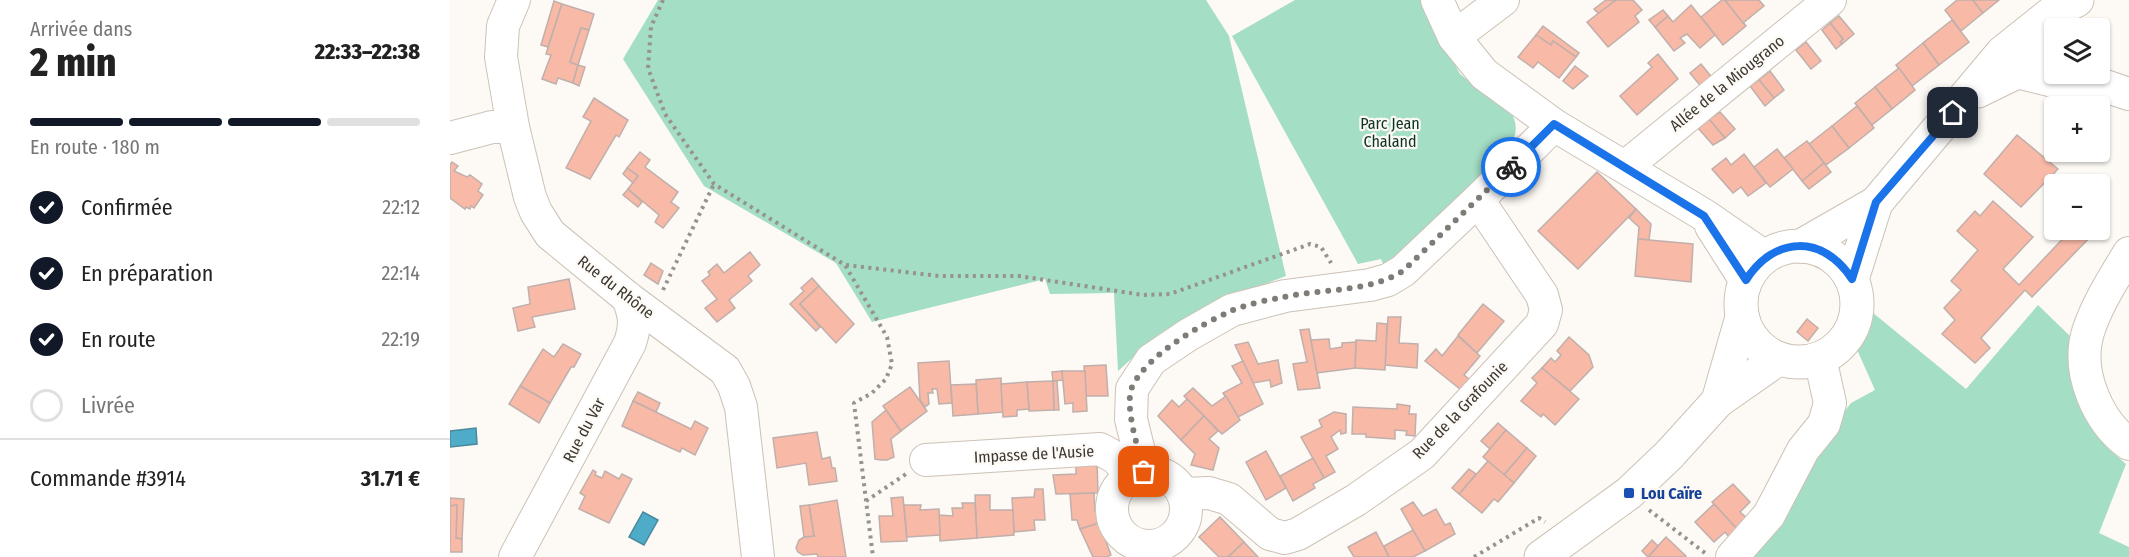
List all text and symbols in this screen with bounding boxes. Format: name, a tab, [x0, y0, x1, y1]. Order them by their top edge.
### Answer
text: Arrivée dans	[30, 17, 132, 41]
map controls	[2044, 18, 2110, 240]
button: layers	[2044, 18, 2110, 84]
street label: Allée de la Miougrano	[1666, 31, 1788, 135]
text: 22:33–22:38	[315, 38, 420, 65]
text: 2 min	[30, 40, 116, 86]
pin	[1927, 87, 1978, 138]
icon: home	[1936, 96, 1969, 129]
button: +	[2044, 96, 2110, 162]
park label: Parc Jean Chaland	[1360, 114, 1420, 151]
text: En route · 180 m	[30, 135, 160, 159]
courier	[1481, 137, 1541, 197]
icon: bike	[1495, 151, 1528, 184]
button: −	[2044, 174, 2110, 240]
icon: check	[30, 191, 63, 224]
text: Confirmée	[81, 194, 173, 221]
text: 22:12	[382, 195, 420, 219]
street label: Rue du Rhône	[574, 251, 658, 323]
icon: check	[30, 257, 63, 290]
text: En préparation	[81, 260, 213, 287]
text: 22:14	[381, 261, 420, 285]
icon: check	[30, 323, 63, 356]
text: En route	[81, 326, 156, 353]
text: 22:19	[381, 327, 420, 351]
street label: Rue de la Grafounie	[1408, 357, 1512, 463]
text: Livrée	[81, 392, 135, 419]
street label: Rue du Var	[559, 394, 609, 466]
street label: Impasse de l'Ausie	[973, 441, 1095, 467]
pin	[1118, 446, 1169, 497]
icon: bag	[1127, 455, 1160, 488]
text: Commande #3914	[30, 465, 186, 492]
text: 31.71 €	[361, 465, 420, 492]
place label: Lou Caïre	[1641, 484, 1702, 503]
marker: Lou Caïre	[1622, 486, 1636, 500]

